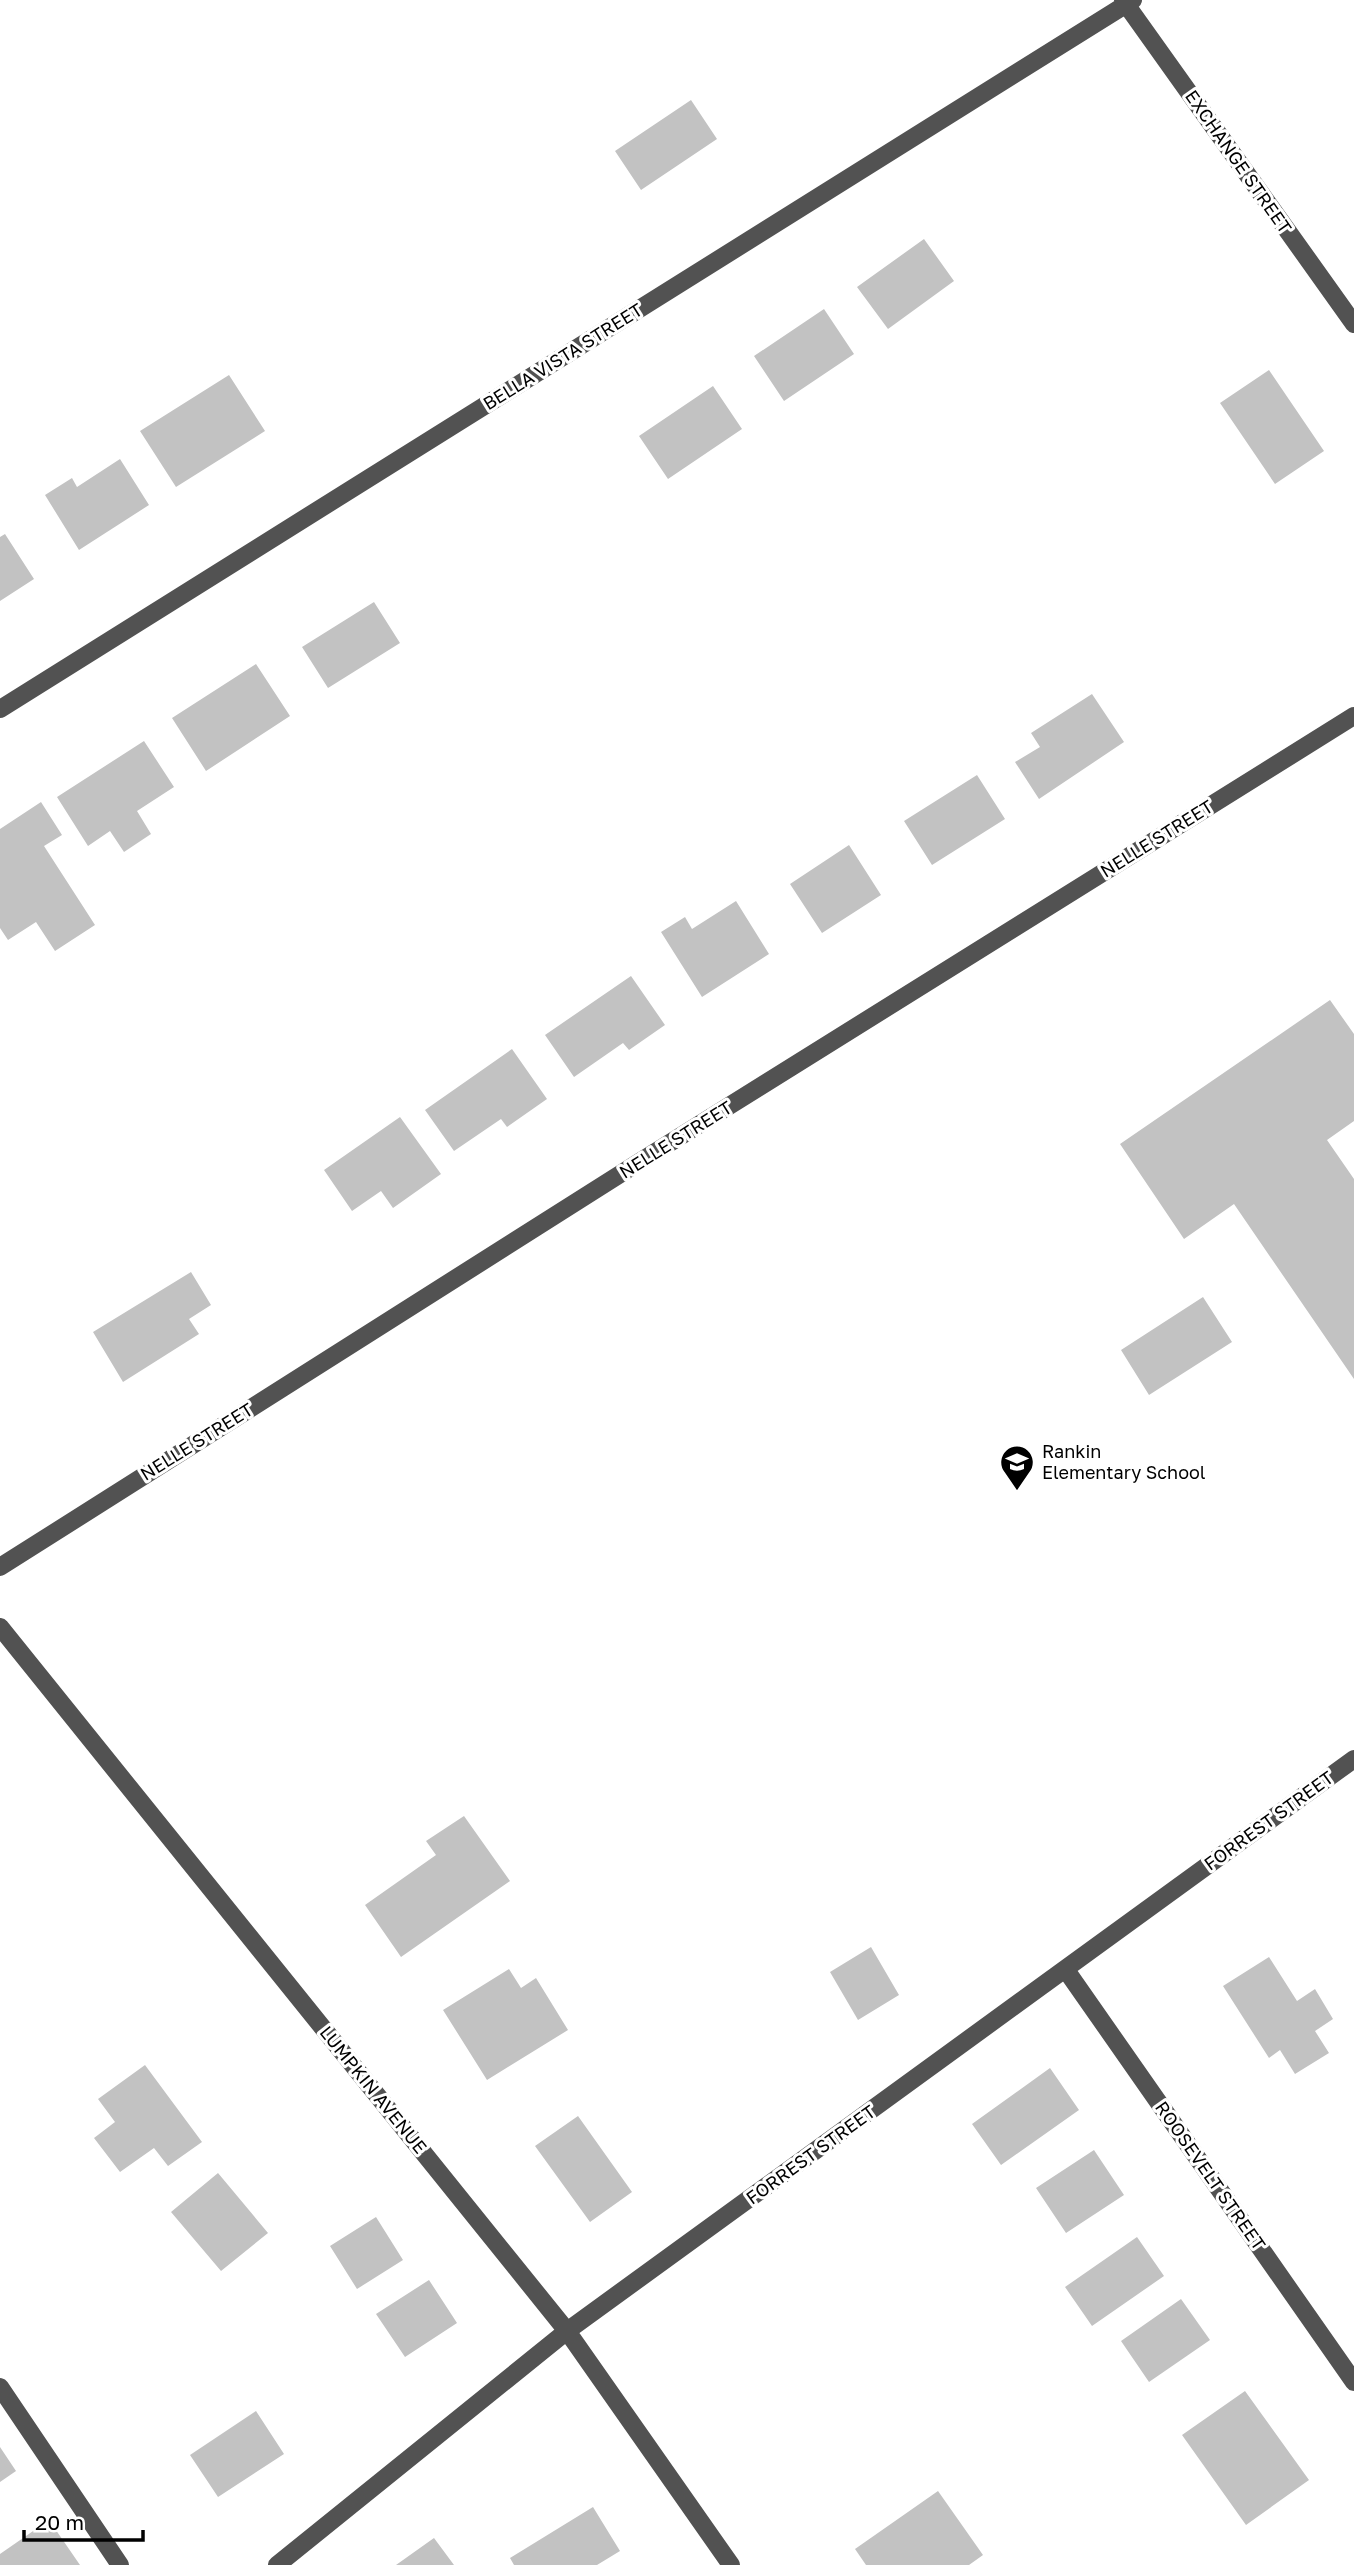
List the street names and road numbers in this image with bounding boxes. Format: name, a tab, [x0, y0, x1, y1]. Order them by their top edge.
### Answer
street label: EXCHANGE STREET	[1181, 85, 1297, 238]
street label: BELLA VISTA STREET	[479, 298, 646, 414]
street label: NELLE STREET	[1096, 795, 1217, 882]
street label: NELLE STREET	[615, 1096, 736, 1183]
street label: NELLE STREET	[136, 1398, 257, 1485]
street label: FORREST STREET	[1199, 1766, 1337, 1874]
street label: LUMPKIN AVENUE	[316, 2021, 432, 2158]
street label: ROOSEVELT STREET	[1151, 2097, 1271, 2254]
street label: FORREST STREET	[741, 2100, 879, 2208]

